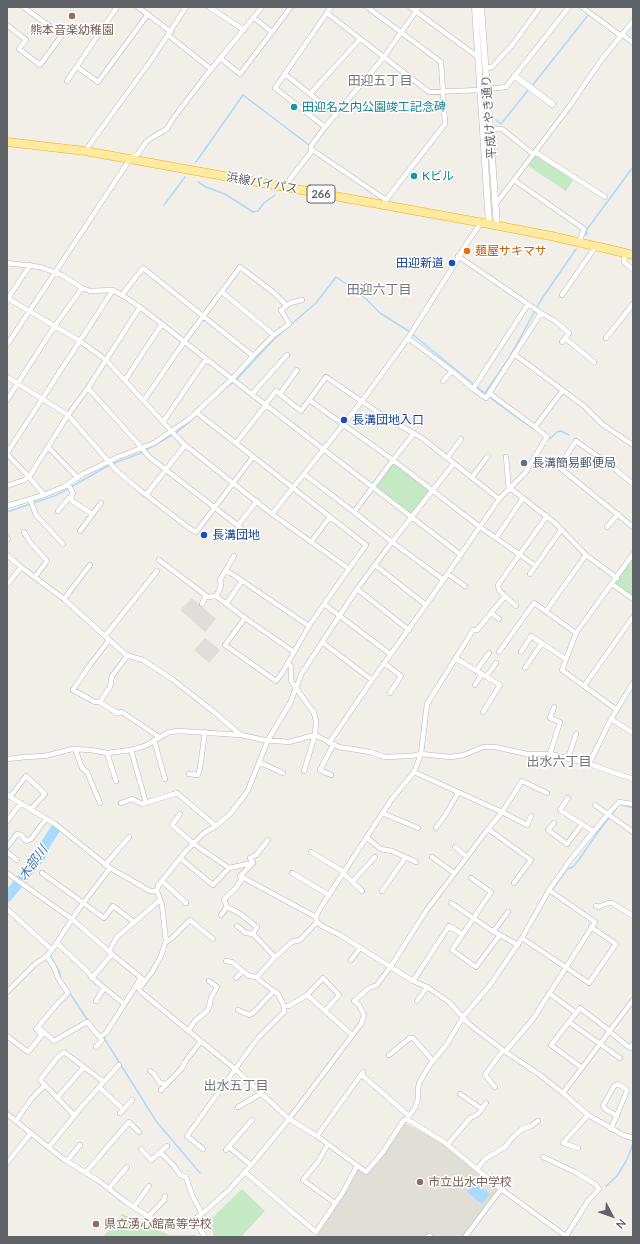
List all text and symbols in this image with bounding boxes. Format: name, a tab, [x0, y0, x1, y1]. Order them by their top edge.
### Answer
marker: 熊本音楽幼稚園	[67, 11, 77, 21]
place label: 熊本音楽幼稚園	[30, 23, 114, 37]
district label: 田迎五丁目	[348, 73, 412, 89]
street label: 平成けやき通り	[479, 75, 499, 159]
place label: 田迎名之内公園竣工記念碑	[302, 100, 446, 114]
marker: 田迎名之内公園竣工記念碑	[289, 102, 299, 112]
place label: Kビル	[422, 169, 454, 183]
street label: 浜線バイパス	[225, 170, 299, 196]
marker: Kビル	[409, 171, 419, 181]
road number: 266	[307, 185, 335, 203]
place label: 麺屋サキマサ	[475, 244, 547, 258]
marker: 麺屋サキマサ	[462, 246, 472, 256]
place label: 田迎新道	[396, 256, 444, 270]
marker: 田迎新道	[447, 258, 457, 268]
district label: 田迎六丁目	[347, 282, 411, 298]
place label: 長溝団地入口	[352, 413, 424, 427]
marker: 長溝団地入口	[339, 415, 349, 425]
place label: 長溝簡易郵便局	[532, 456, 616, 470]
marker: 長溝簡易郵便局	[519, 458, 529, 468]
place label: 長溝団地	[212, 528, 260, 542]
marker: 長溝団地	[199, 530, 209, 540]
district label: 出水六丁目	[527, 754, 591, 770]
water label: 木部川	[15, 843, 51, 883]
district label: 出水五丁目	[204, 1078, 268, 1094]
place label: 市立出水中学校	[428, 1175, 512, 1189]
marker: 市立出水中学校	[415, 1177, 425, 1187]
north arrow	[592, 1196, 632, 1236]
place label: 県立湧心館高等学校	[104, 1217, 212, 1231]
text: N	[614, 1217, 629, 1232]
marker: 県立湧心館高等学校	[91, 1219, 101, 1229]

